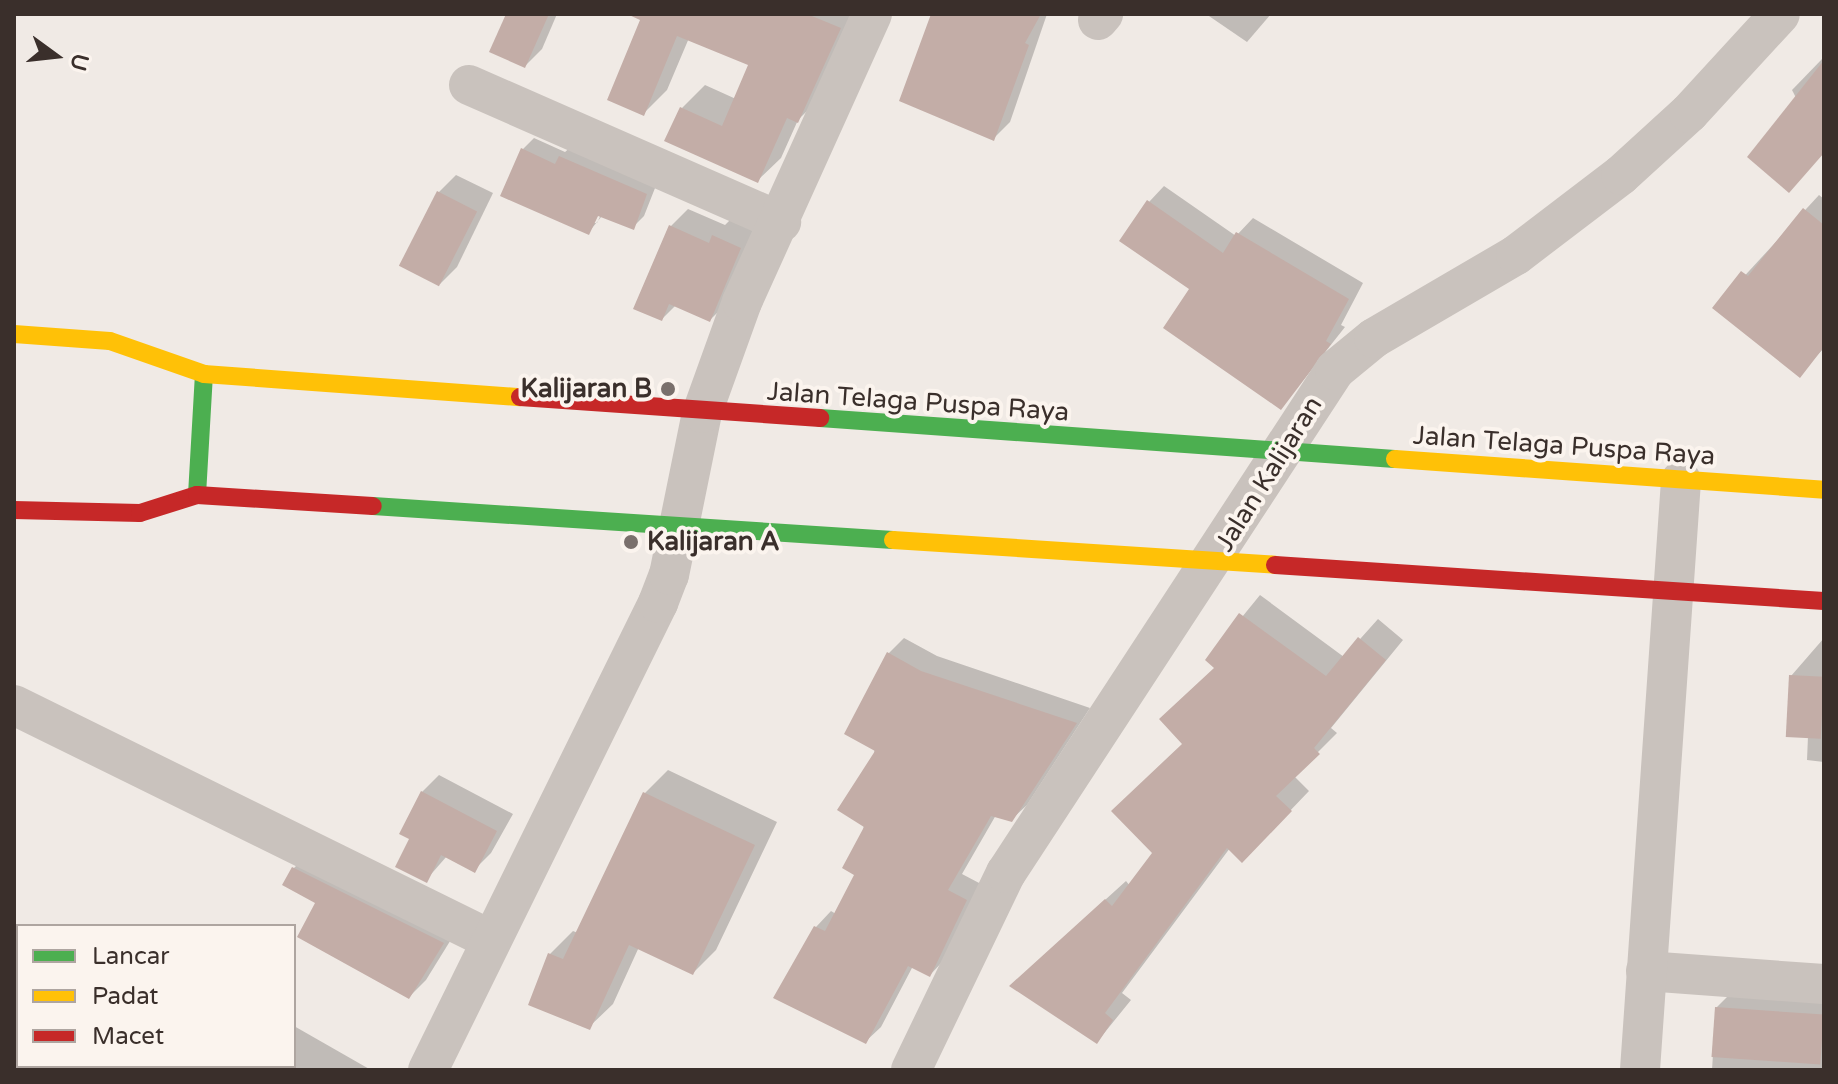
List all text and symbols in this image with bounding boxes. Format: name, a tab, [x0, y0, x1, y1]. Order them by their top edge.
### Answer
north arrow	[16, 16, 96, 96]
text: U	[64, 51, 94, 74]
place label: Kalijaran B	[521, 373, 652, 405]
street label: Jalan Telaga Puspa Raya	[766, 376, 1070, 428]
marker: Kalijaran B	[659, 380, 677, 398]
street label: Jalan Kalijaran	[1209, 391, 1329, 557]
street label: Jalan Telaga Puspa Raya	[1412, 420, 1716, 472]
place label: Kalijaran A	[647, 526, 780, 558]
marker: Kalijaran A	[622, 533, 640, 551]
legend	[16, 924, 296, 1068]
text: Lancar	[92, 942, 169, 971]
text: Padat	[92, 982, 159, 1011]
text: Macet	[92, 1022, 164, 1051]

